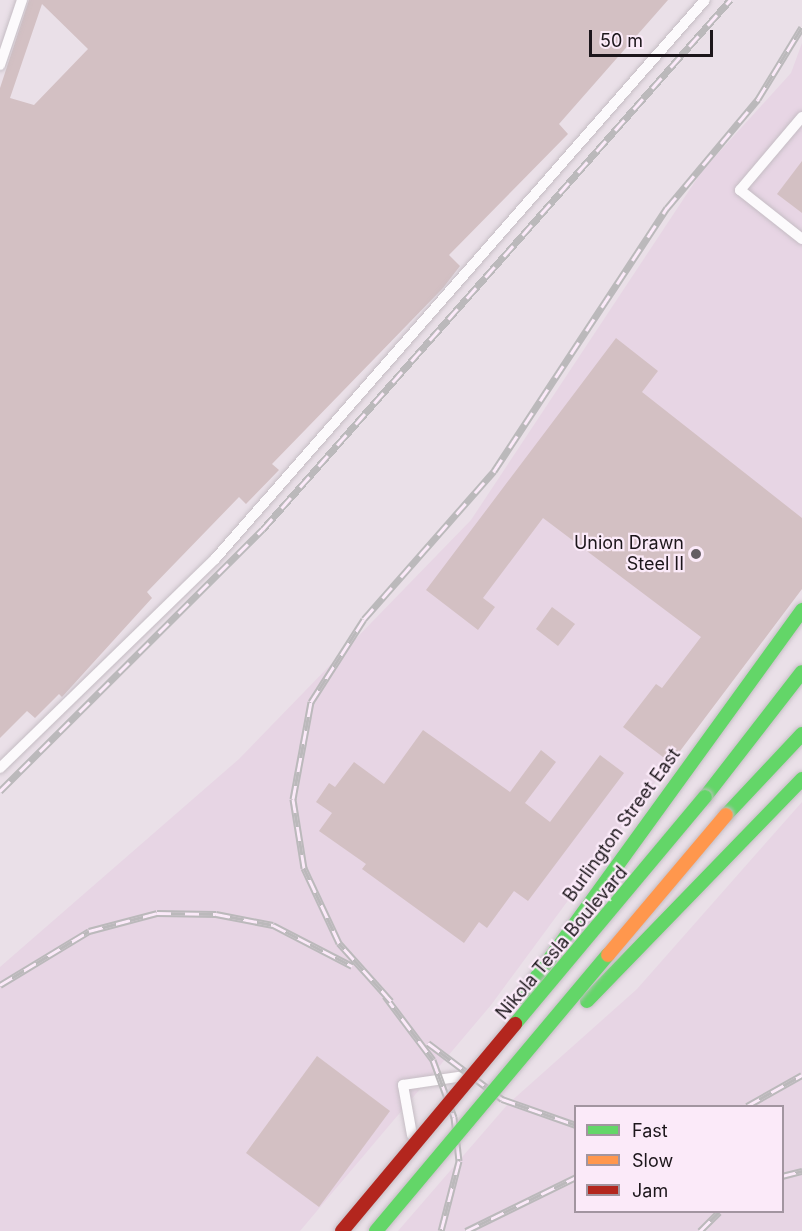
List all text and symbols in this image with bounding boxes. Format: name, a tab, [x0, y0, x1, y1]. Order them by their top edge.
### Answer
scale bar	[592, 18, 716, 56]
text: 50 m	[600, 30, 643, 51]
place label: Union Drawn Steel II	[574, 533, 684, 576]
marker: Union Drawn Steel II	[689, 547, 703, 561]
street label: Burlington Street East	[559, 744, 685, 906]
street label: Nikola Tesla Boulevard	[492, 862, 632, 1024]
legend	[574, 1105, 784, 1213]
text: Fast	[632, 1120, 668, 1141]
text: Slow	[632, 1150, 673, 1171]
text: Jam	[632, 1180, 668, 1201]

